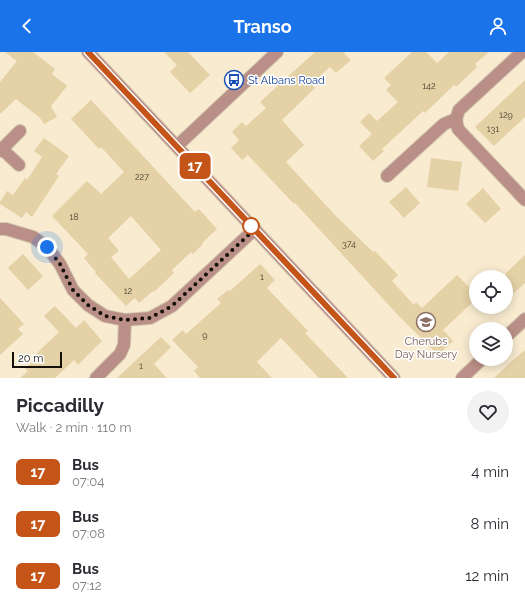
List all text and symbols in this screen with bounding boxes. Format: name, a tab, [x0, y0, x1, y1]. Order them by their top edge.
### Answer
icon: back	[16, 15, 38, 37]
icon: person	[487, 15, 509, 37]
text: Transo	[233, 16, 292, 37]
bus stop icon: St Albans Road	[223, 69, 245, 91]
place label: St Albans Road	[248, 74, 325, 87]
house number: 142	[422, 81, 436, 91]
house number: 129	[499, 110, 513, 120]
house number: 131	[487, 124, 499, 134]
line badge: 17	[177, 153, 213, 179]
text: 17	[188, 158, 202, 174]
house number: 227	[135, 172, 149, 182]
house number: 18	[69, 212, 79, 222]
unlabelled marker	[242, 217, 260, 235]
your location	[37, 237, 57, 257]
house number: 374	[342, 239, 356, 249]
map controls	[469, 270, 513, 366]
button: locate	[469, 270, 513, 314]
house number: 1	[260, 272, 264, 282]
house number: 12	[124, 286, 133, 296]
school or university icon: Cherubs Day Nursery	[415, 311, 437, 333]
button: layers	[469, 322, 513, 366]
house number: 9	[202, 330, 208, 340]
place label: Cherubs Day Nursery	[395, 335, 457, 361]
scale bar	[12, 350, 62, 369]
text: 20 m	[18, 352, 43, 365]
house number: 1	[139, 361, 143, 371]
button: heart	[467, 391, 509, 433]
text: Piccadilly	[16, 394, 104, 416]
text: Walk · 2 min · 110 m	[16, 420, 131, 435]
text: Bus	[72, 456, 99, 474]
text: 4 min	[471, 463, 509, 481]
text: 17	[31, 464, 45, 480]
text: 07:04	[72, 474, 104, 489]
text: Bus	[72, 508, 99, 526]
text: 8 min	[470, 515, 509, 533]
text: 17	[31, 516, 45, 532]
text: 07:08	[72, 526, 105, 541]
text: Bus	[72, 560, 99, 578]
text: 12 min	[465, 567, 509, 585]
text: 17	[31, 568, 45, 584]
text: 07:12	[72, 578, 102, 593]

